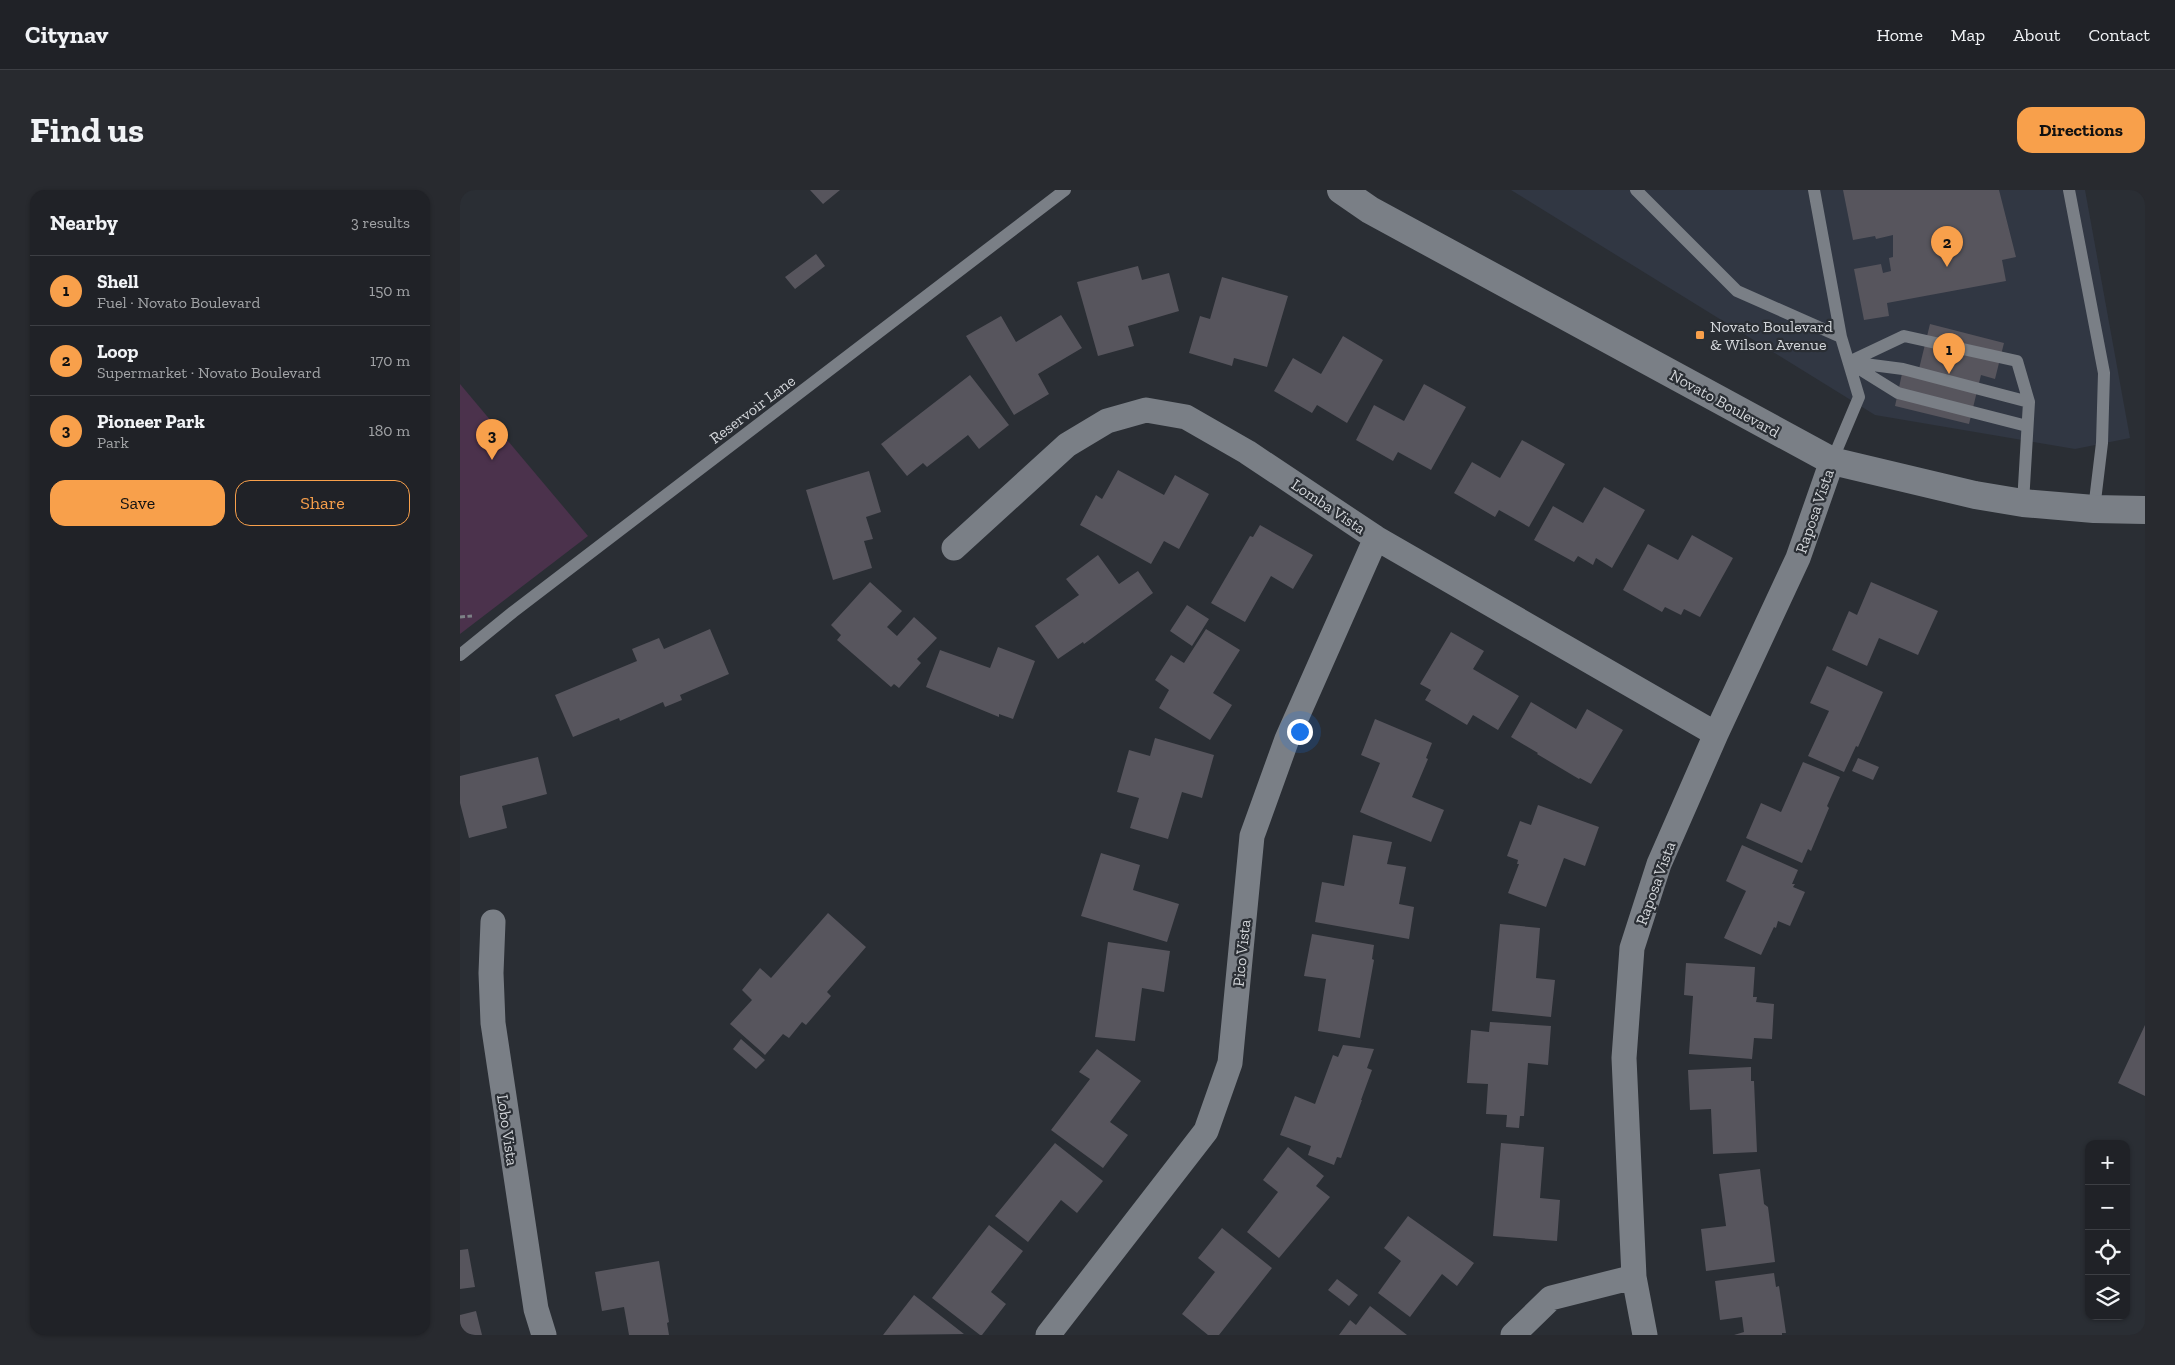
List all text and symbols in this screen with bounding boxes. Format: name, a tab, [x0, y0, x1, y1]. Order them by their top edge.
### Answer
text: Citynav	[25, 20, 108, 49]
text: Home	[1876, 24, 1923, 46]
text: Map	[1951, 24, 1985, 46]
text: About	[2013, 24, 2060, 46]
text: Contact	[2088, 24, 2150, 46]
button: Directions	[2017, 107, 2145, 153]
text: Find us	[30, 109, 144, 151]
text: Nearby	[50, 210, 118, 235]
text: 3 results	[351, 213, 410, 232]
pin: 2	[1931, 226, 1963, 267]
text: Shell	[97, 270, 139, 293]
text: 1	[63, 281, 69, 300]
text: 150 m	[369, 281, 410, 300]
text: Fuel · Novato Boulevard	[97, 293, 260, 312]
place label: Novato Boulevard & Wilson Avenue	[1710, 317, 1833, 354]
marker: Novato Boulevard & Wilson Avenue	[1694, 329, 1706, 341]
pin: 1	[1933, 333, 1965, 374]
text: Loop	[97, 340, 138, 363]
text: 2	[62, 351, 70, 370]
text: 170 m	[370, 351, 410, 370]
text: Supermarket · Novato Boulevard	[97, 363, 321, 382]
street label: Novato Boulevard	[1666, 365, 1783, 442]
street label: Reservoir Lane	[706, 371, 799, 448]
text: Pioneer Park	[97, 410, 205, 433]
pin: 3	[476, 419, 508, 460]
text: 3	[62, 421, 70, 440]
text: 180 m	[369, 421, 410, 440]
text: Park	[97, 433, 129, 452]
street label: Raposa Vista	[1791, 466, 1838, 556]
street label: Lomba Vista	[1288, 475, 1370, 538]
button: Save	[50, 480, 225, 526]
button: Share	[235, 480, 410, 526]
your location	[1287, 719, 1313, 745]
street label: Raposa Vista	[1632, 838, 1679, 928]
street label: Pico Vista	[1229, 918, 1255, 988]
street label: Lobo Vista	[493, 1093, 522, 1167]
map controls	[2085, 1140, 2130, 1320]
button: +	[2085, 1140, 2130, 1185]
button: −	[2085, 1185, 2130, 1230]
button: locate	[2085, 1230, 2130, 1275]
button: layers	[2085, 1275, 2130, 1320]

